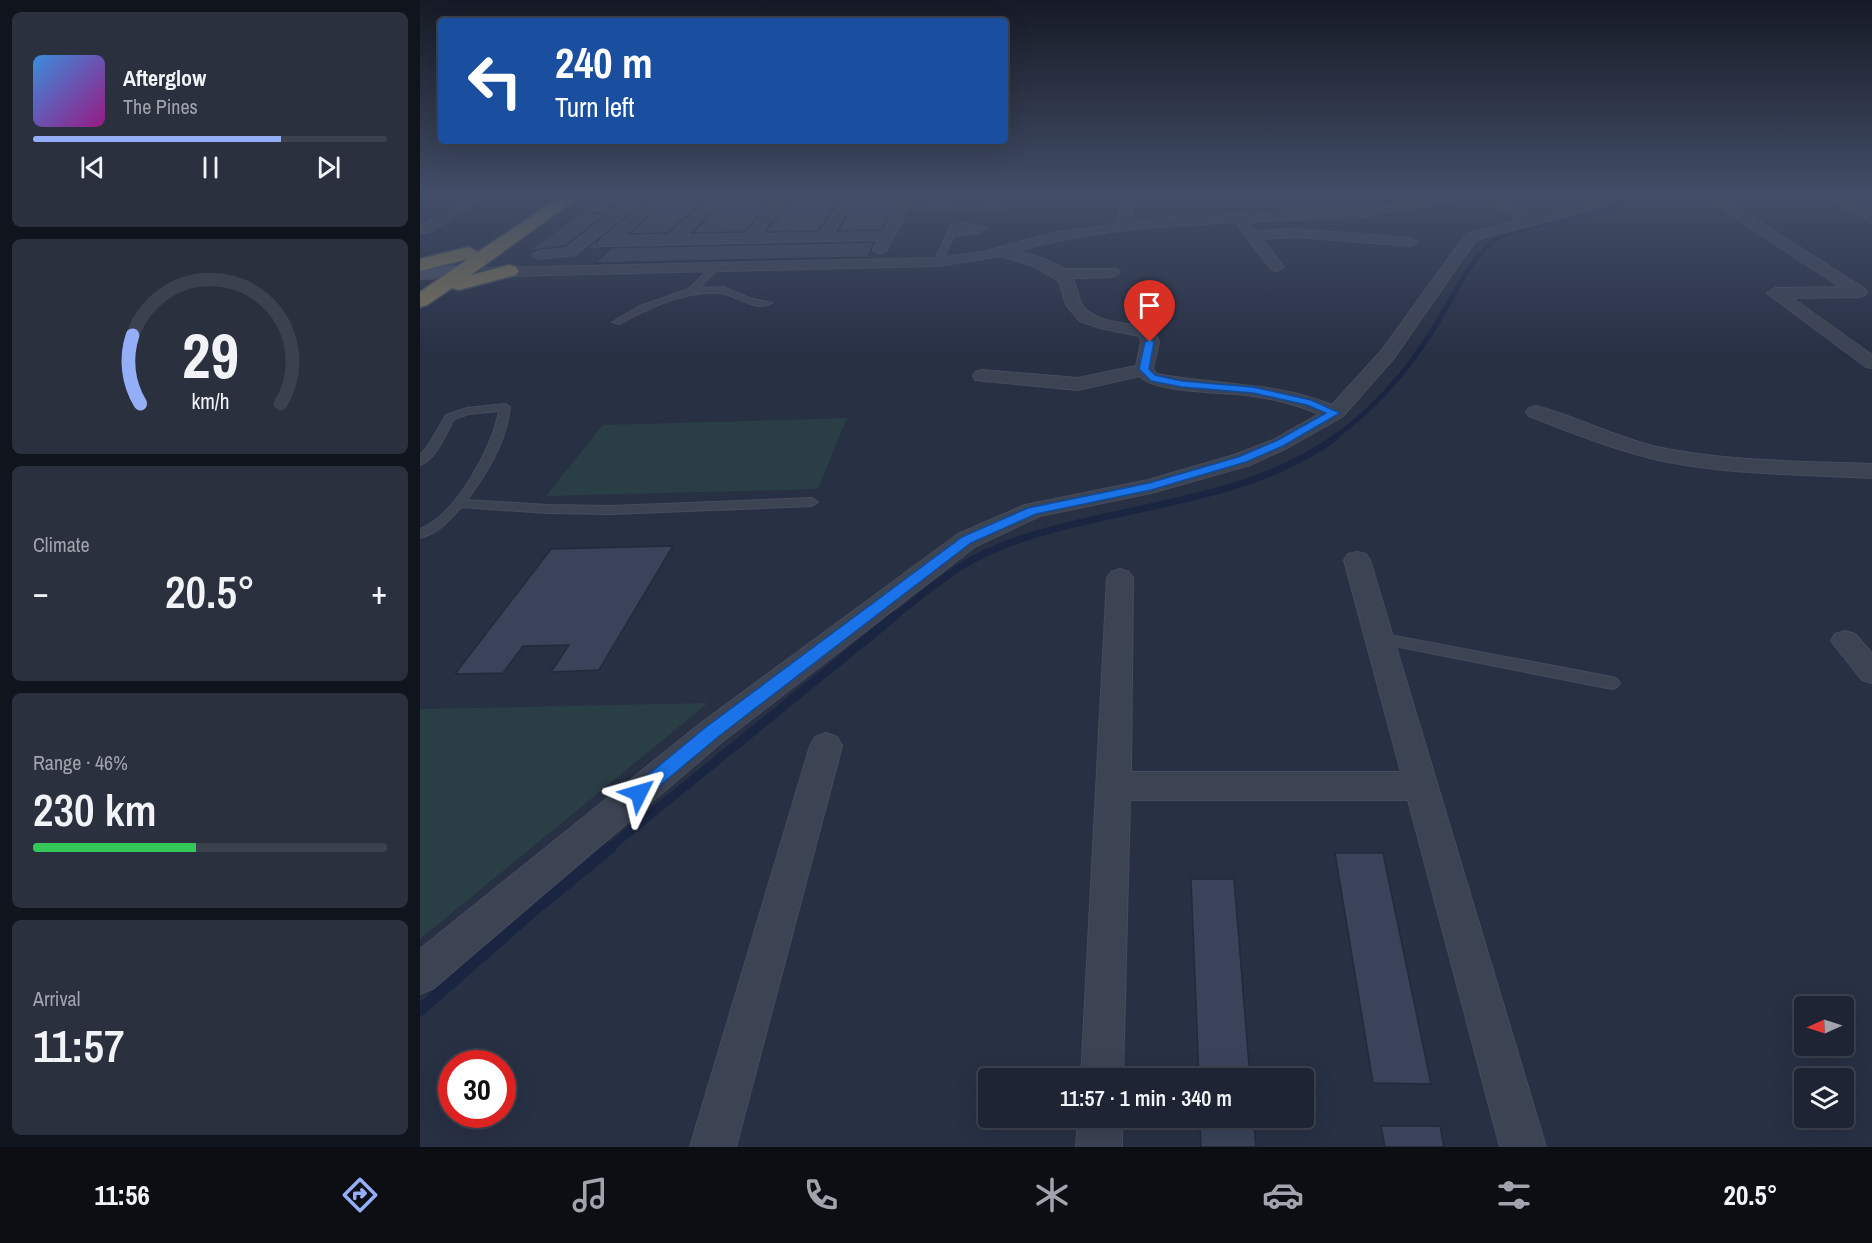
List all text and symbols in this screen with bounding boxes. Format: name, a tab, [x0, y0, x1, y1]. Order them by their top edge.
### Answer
text: 240 m	[555, 35, 653, 91]
icon: left	[456, 42, 534, 120]
text: Afterglow	[123, 63, 206, 93]
text: Turn left	[555, 89, 634, 125]
text: The Pines	[123, 93, 198, 120]
icon: previous	[76, 151, 109, 184]
icon: pause	[194, 151, 227, 184]
icon: next	[312, 151, 345, 184]
pin	[1124, 280, 1175, 342]
icon: arrive	[1133, 289, 1166, 322]
text: 29	[182, 313, 238, 397]
text: km/h	[191, 387, 229, 416]
text: Climate	[33, 531, 90, 558]
text: 20.5°	[165, 561, 255, 622]
text: −	[33, 570, 49, 614]
text: +	[371, 570, 387, 614]
text: Range · 46%	[33, 749, 128, 776]
position arrow	[607, 761, 671, 825]
text: 230 km	[33, 779, 157, 840]
text: Arrival	[33, 985, 80, 1012]
north arrow	[1794, 996, 1854, 1056]
map controls	[1794, 996, 1854, 1128]
text: 11:57	[33, 1015, 124, 1076]
speed limit sign: 30	[438, 1050, 516, 1128]
button: layers	[1794, 1068, 1854, 1128]
text: 11:57 · 1 min · 340 m	[1060, 1083, 1232, 1113]
icon: directions	[339, 1174, 381, 1216]
icon: music	[569, 1174, 611, 1216]
icon: phone	[800, 1174, 842, 1216]
icon: climate	[1031, 1174, 1073, 1216]
icon: car	[1262, 1174, 1304, 1216]
icon: filters	[1493, 1174, 1535, 1216]
text: 11:56	[94, 1177, 150, 1213]
text: 20.5°	[1724, 1177, 1778, 1213]

